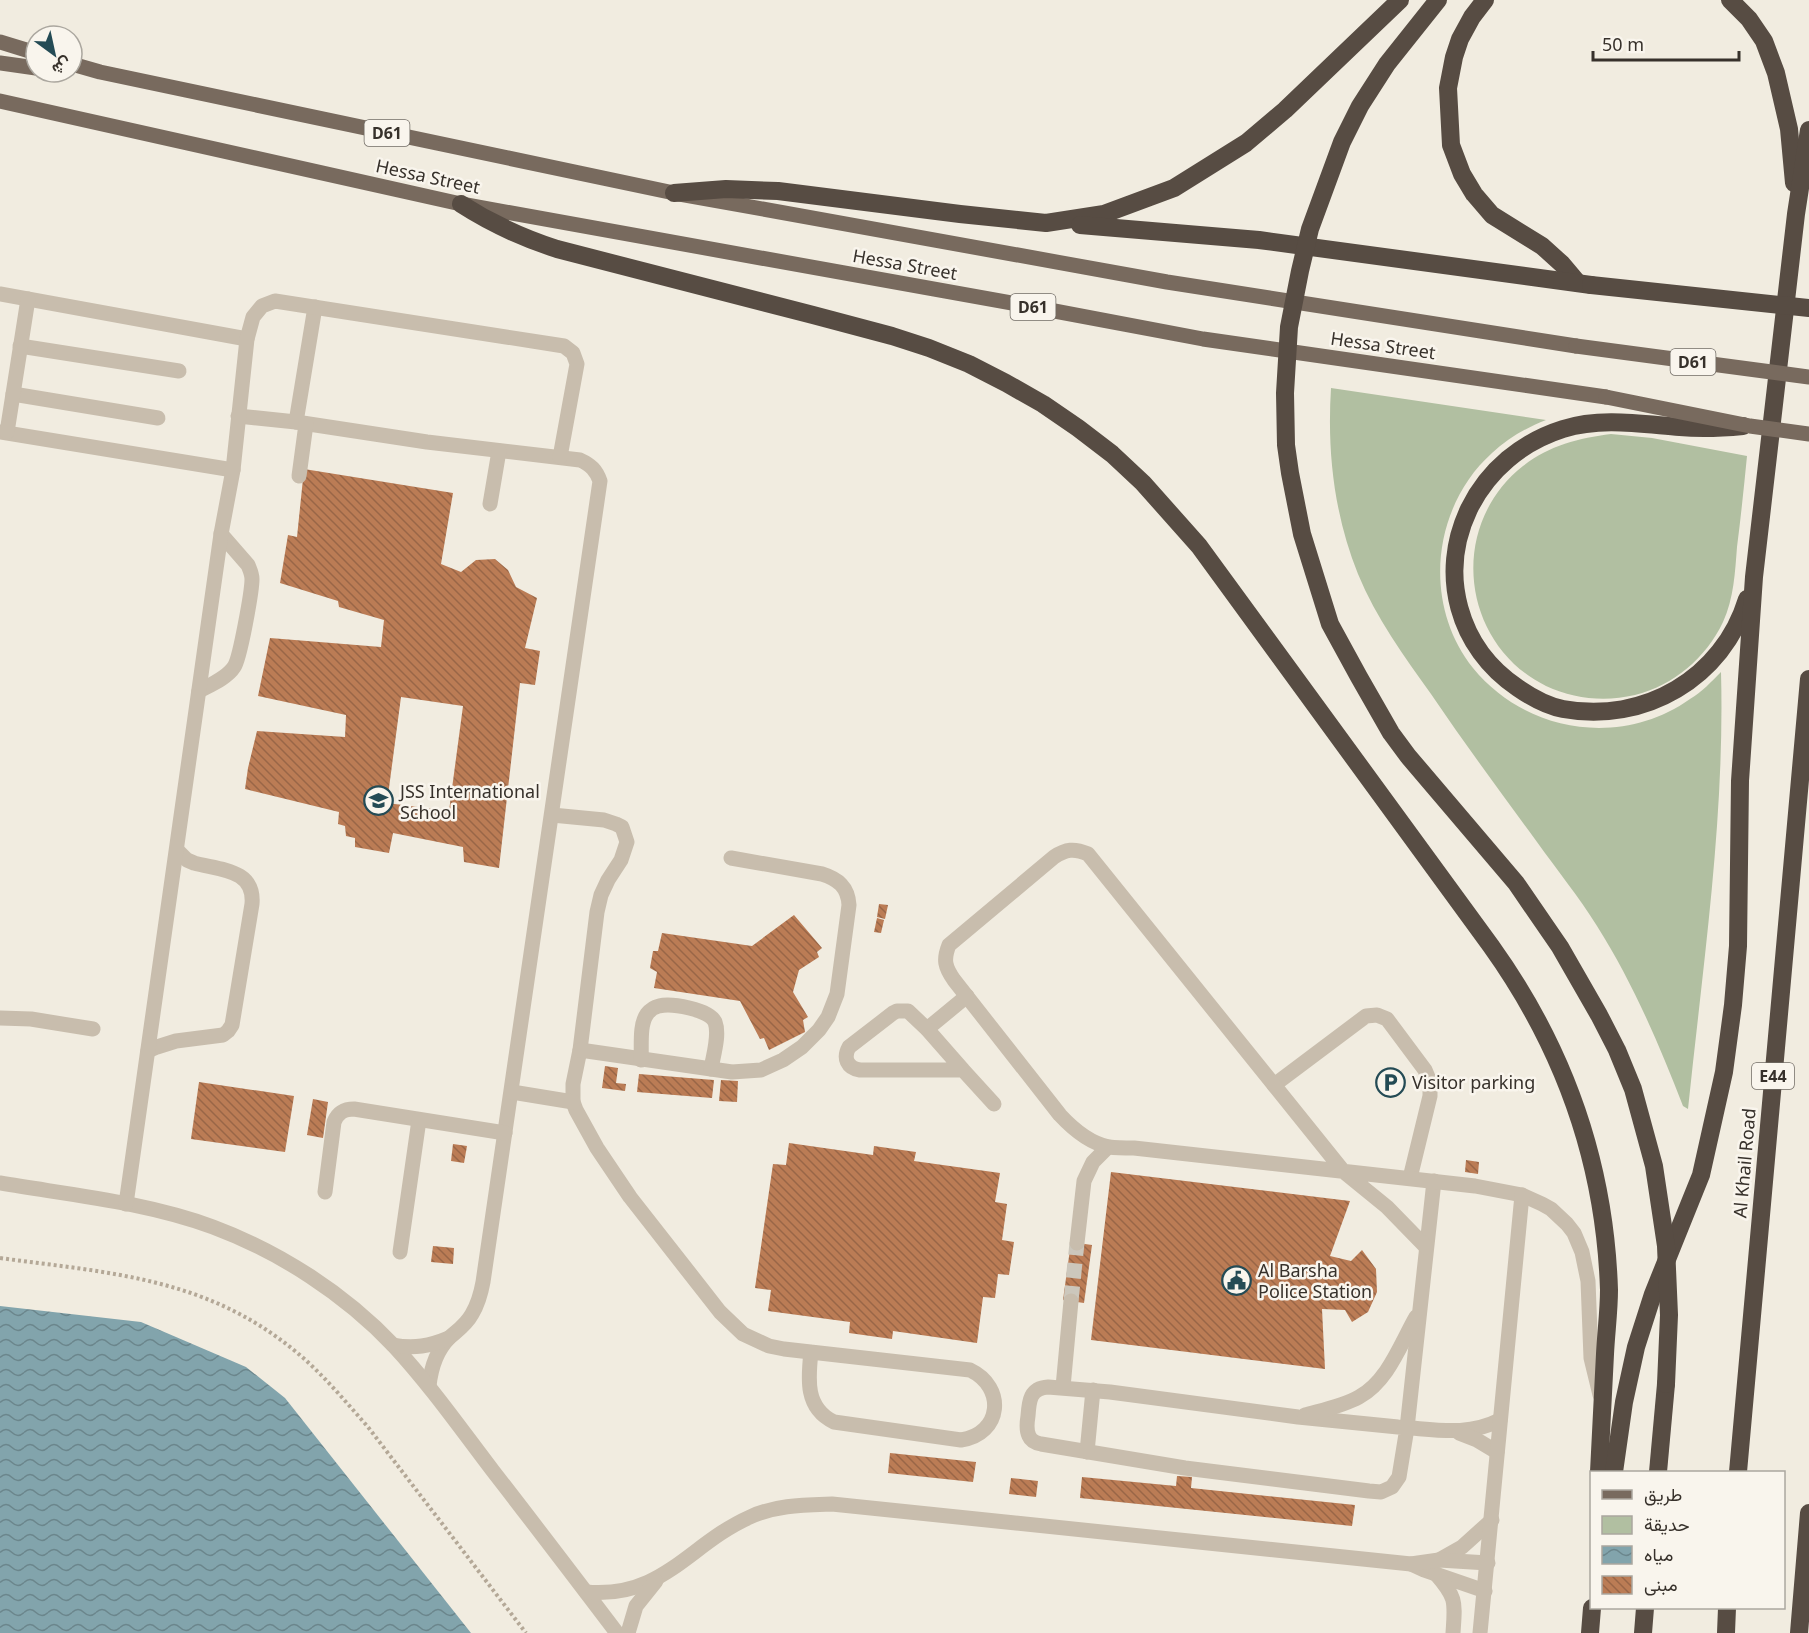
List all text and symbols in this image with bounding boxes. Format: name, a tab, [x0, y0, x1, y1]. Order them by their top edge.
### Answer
north arrow	[24, 24, 84, 84]
scale bar	[1593, 24, 1738, 62]
text: 50 m	[1602, 32, 1644, 56]
text: ش	[48, 52, 76, 81]
road number: D61	[364, 120, 410, 146]
street label: Hessa Street	[374, 153, 483, 199]
street label: Hessa Street	[851, 243, 960, 285]
road number: D61	[1010, 294, 1056, 320]
street label: Hessa Street	[1329, 326, 1438, 364]
road number: D61	[1670, 349, 1716, 375]
place label: JSS International School	[398, 779, 540, 824]
school or university icon: JSS International School	[363, 785, 395, 817]
road number: E44	[1752, 1063, 1794, 1089]
parking icon: Visitor parking	[1375, 1066, 1407, 1098]
place label: Visitor parking	[1412, 1070, 1535, 1094]
street label: Al Khail Road	[1727, 1107, 1761, 1219]
place label: Al Barsha Police Station	[1258, 1258, 1372, 1303]
public building icon: Al Barsha Police Station	[1221, 1264, 1253, 1296]
legend	[1590, 1471, 1785, 1609]
text: طريق	[1644, 1482, 1682, 1506]
text: حديقة	[1644, 1512, 1690, 1536]
text: مياه	[1644, 1542, 1673, 1566]
text: مبنى	[1644, 1572, 1678, 1596]

